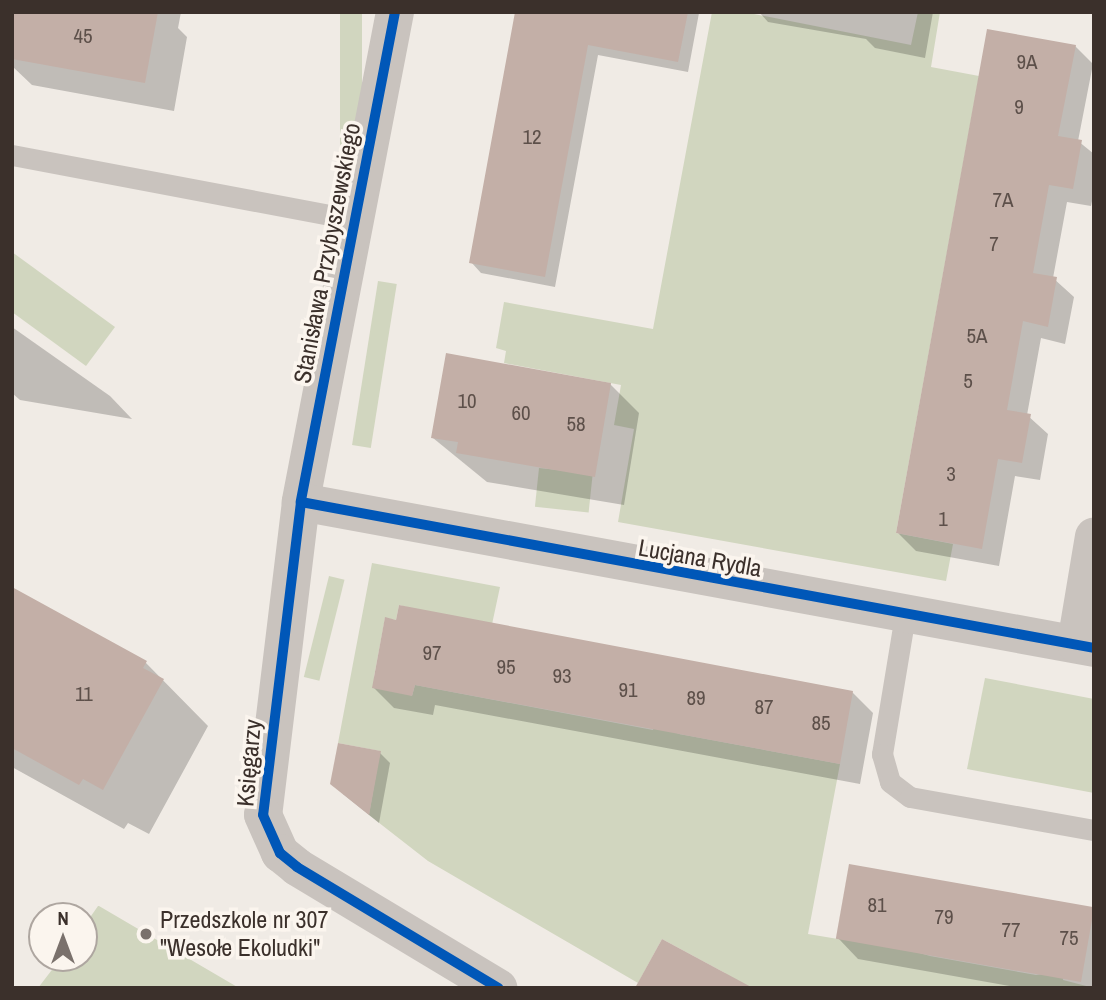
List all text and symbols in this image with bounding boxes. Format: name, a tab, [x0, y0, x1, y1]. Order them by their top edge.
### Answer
house number: 45	[73, 23, 93, 49]
house number: 9A	[1016, 49, 1038, 75]
house number: 9	[1014, 94, 1024, 120]
street label: Stanisława Przybyszewskiego	[288, 120, 366, 386]
house number: 12	[522, 124, 542, 150]
house number: 7A	[992, 187, 1014, 213]
house number: 7	[989, 231, 999, 257]
house number: 5A	[966, 323, 988, 349]
house number: 5	[963, 368, 973, 394]
house number: 10	[457, 388, 477, 414]
house number: 60	[511, 400, 531, 426]
house number: 58	[566, 411, 586, 437]
house number: 3	[946, 461, 956, 487]
house number: 1	[938, 506, 948, 532]
street label: Lucjana Rydla	[636, 533, 764, 583]
house number: 97	[422, 640, 442, 666]
house number: 95	[496, 654, 516, 680]
house number: 93	[552, 663, 572, 689]
house number: 91	[618, 677, 638, 703]
house number: 11	[75, 681, 93, 707]
house number: 89	[686, 685, 706, 711]
house number: 87	[754, 694, 774, 720]
house number: 85	[811, 710, 831, 736]
street label: Księgarzy	[231, 718, 267, 808]
house number: 81	[867, 892, 887, 918]
north arrow	[28, 902, 98, 972]
house number: 79	[934, 904, 954, 930]
text: N	[57, 905, 69, 931]
place label: Przedszkole nr 307 "Wesołe Ekoludki"	[160, 906, 328, 962]
house number: 77	[1001, 917, 1021, 943]
house number: 75	[1059, 925, 1079, 951]
marker: Przedszkole nr 307 "Wesołe Ekoludki"	[138, 926, 154, 942]

